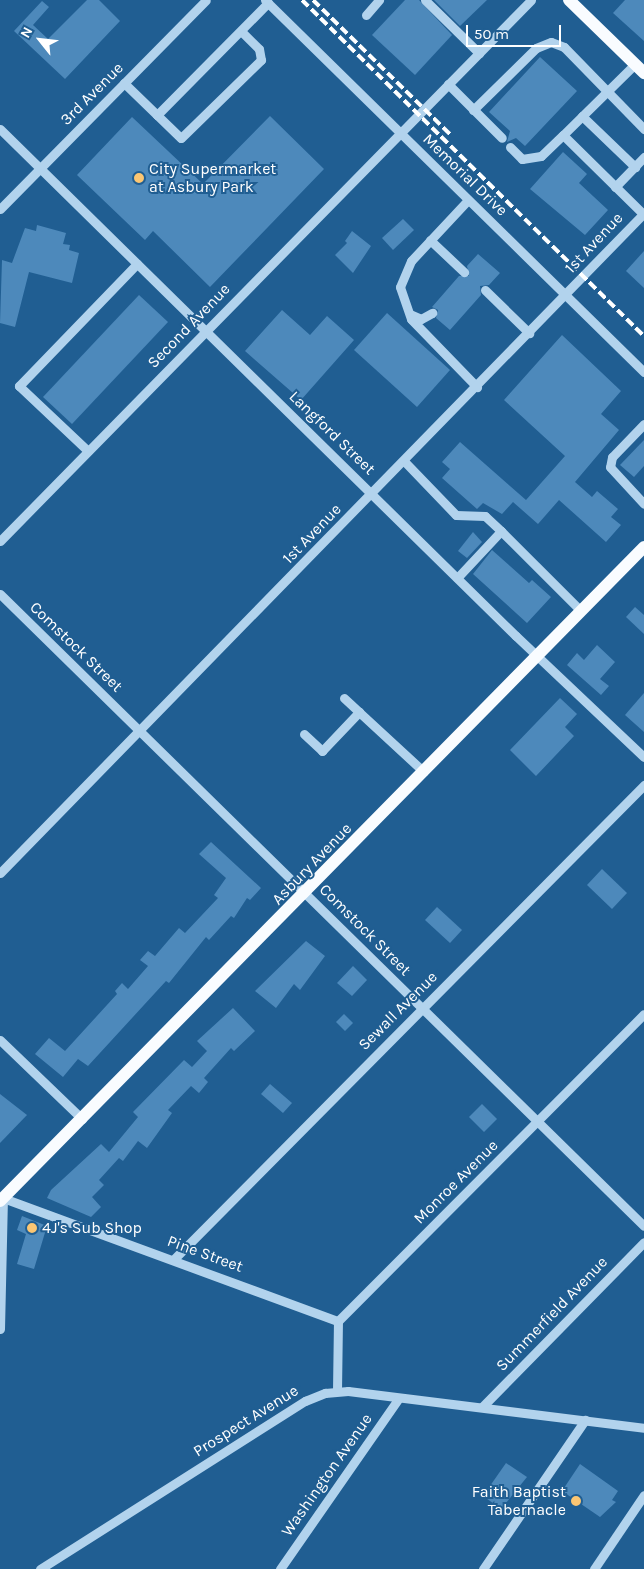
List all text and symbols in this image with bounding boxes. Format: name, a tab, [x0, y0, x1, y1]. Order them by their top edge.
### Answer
north arrow	[15, 15, 65, 65]
scale bar	[469, 15, 564, 47]
text: N	[17, 24, 36, 41]
text: 50 m	[474, 25, 509, 43]
street label: 3rd Avenue	[57, 59, 127, 129]
street label: Memorial Drive	[419, 130, 511, 220]
place label: City Supermarket at Asbury Park	[149, 159, 276, 197]
marker: City Supermarket at Asbury Park	[133, 172, 145, 184]
street label: 1st Avenue	[561, 209, 627, 277]
street label: Second Avenue	[144, 280, 234, 372]
street label: Langford Street	[285, 387, 379, 479]
street label: 1st Avenue	[279, 500, 345, 568]
street label: Comstock Street	[26, 598, 126, 696]
street label: Asbury Avenue	[268, 819, 356, 909]
street label: Comstock Street	[315, 880, 415, 980]
street label: Sewall Avenue	[355, 968, 441, 1054]
street label: Monroe Avenue	[410, 1136, 502, 1228]
place label: 4J's Sub Shop	[42, 1218, 142, 1238]
marker: 4J's Sub Shop	[26, 1222, 38, 1234]
street label: Pine Street	[164, 1231, 246, 1277]
street label: Summerfield Avenue	[492, 1253, 612, 1375]
street label: Prospect Avenue	[190, 1381, 302, 1461]
street label: Washington Avenue	[278, 1410, 376, 1540]
place label: Faith Baptist Tabernacle	[472, 1482, 566, 1520]
marker: Faith Baptist Tabernacle	[570, 1495, 582, 1507]

